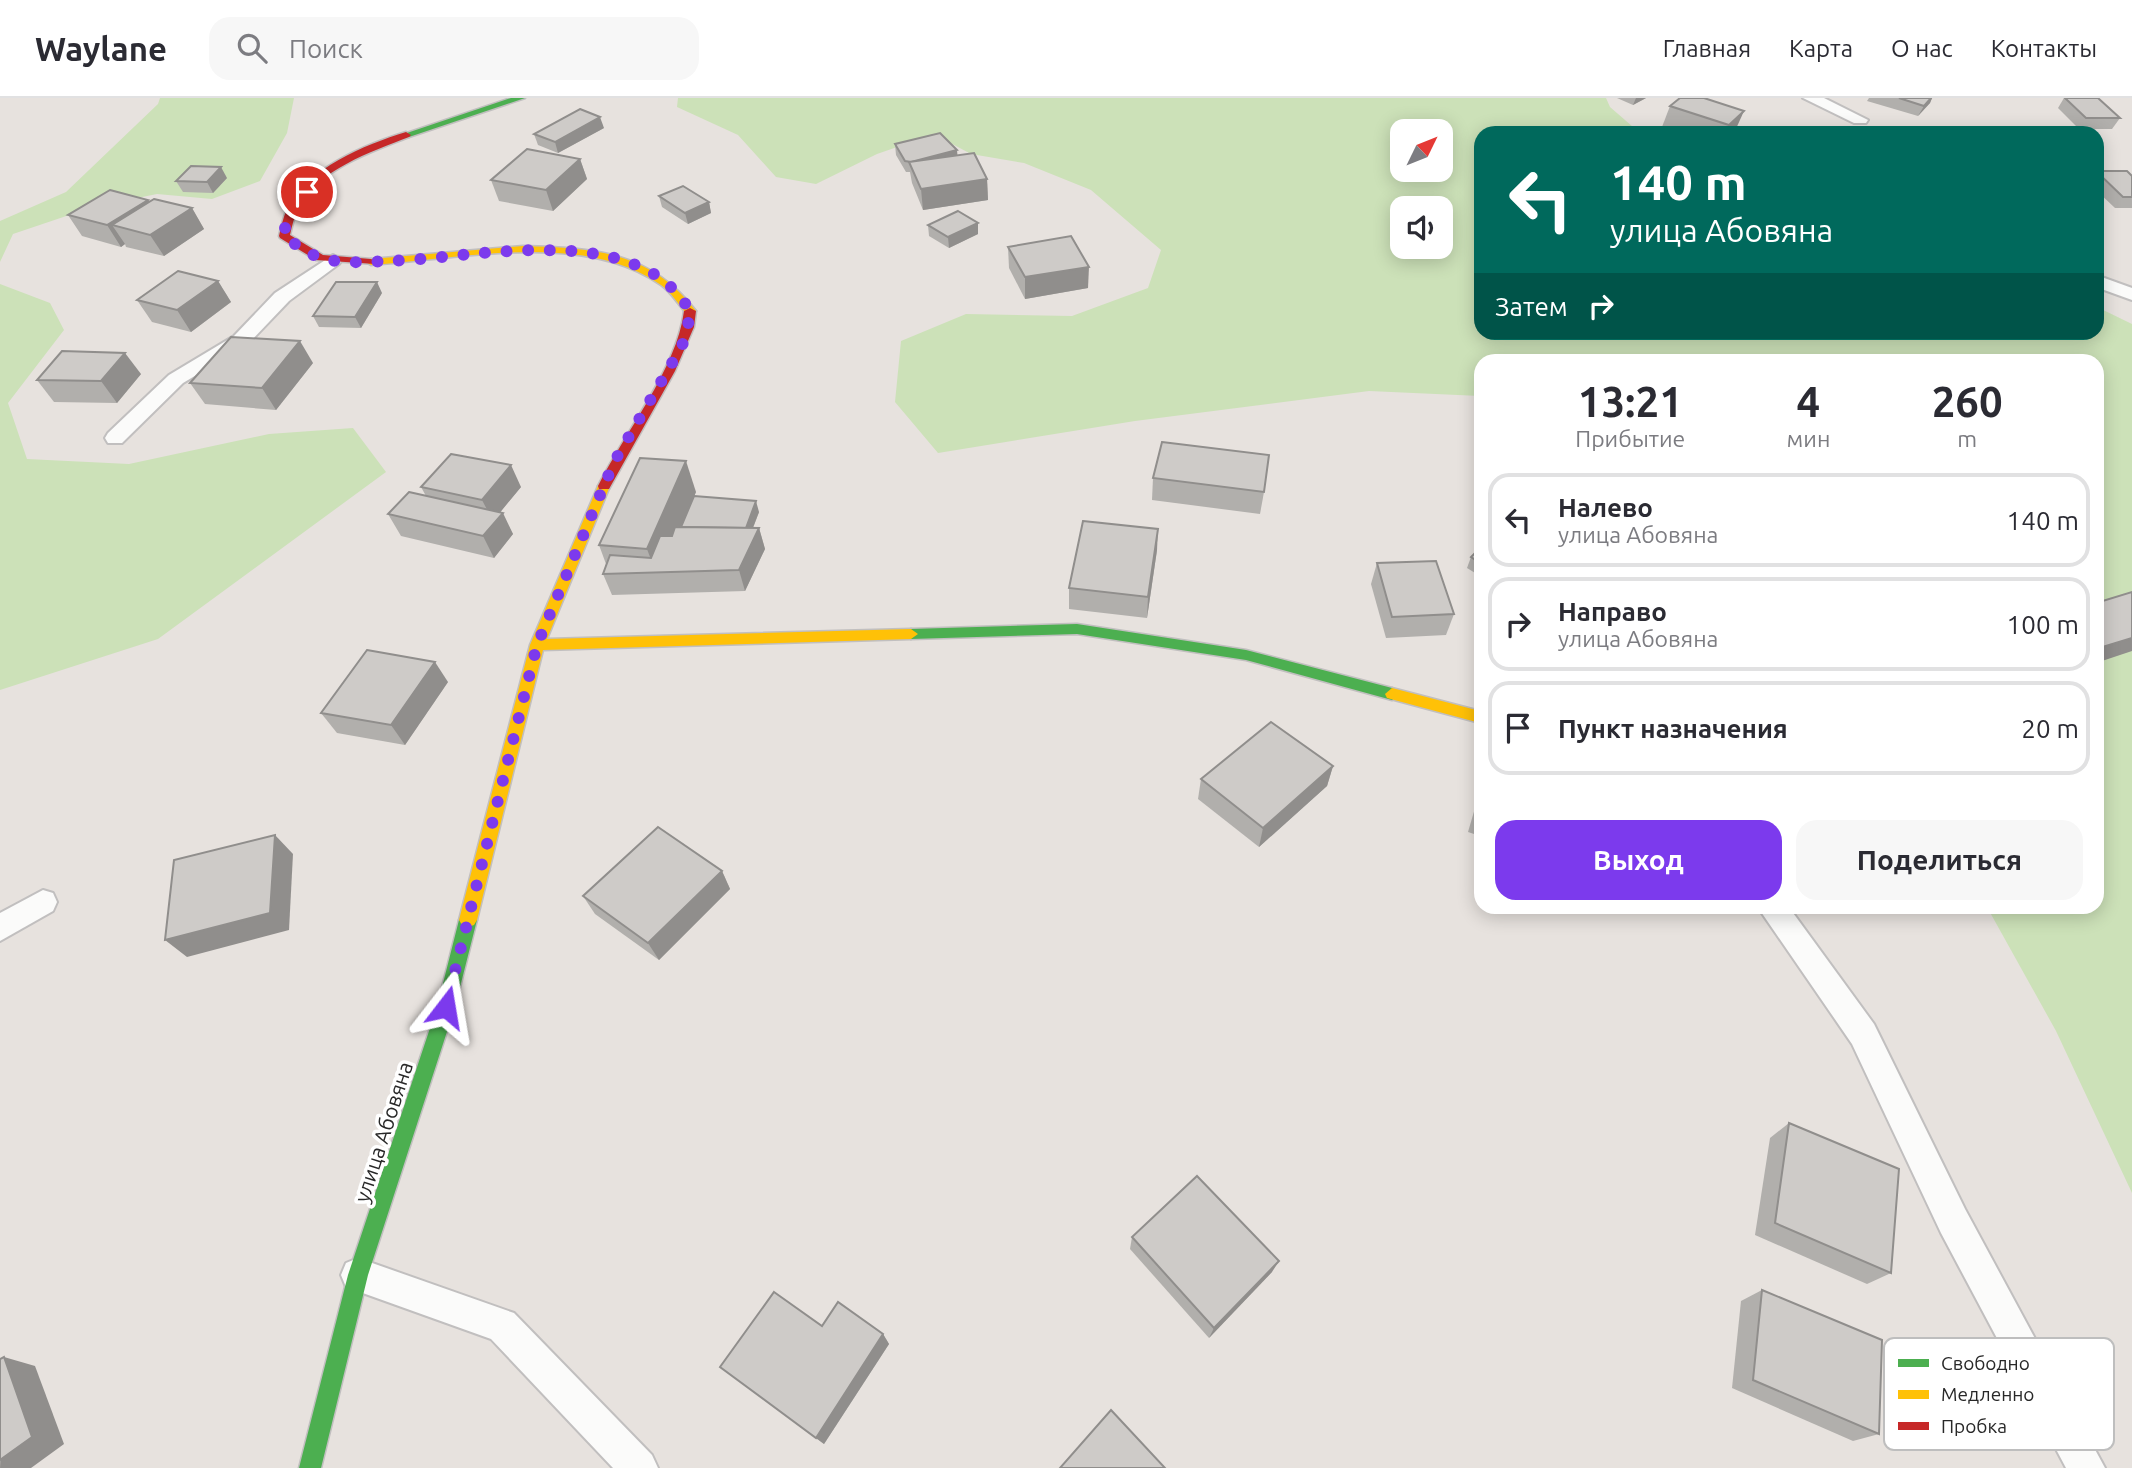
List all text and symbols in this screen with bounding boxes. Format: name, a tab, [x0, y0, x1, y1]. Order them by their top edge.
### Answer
search box	[209, 17, 699, 80]
icon: search	[233, 29, 271, 67]
text: Waylane	[35, 30, 167, 67]
text: Поиск	[289, 34, 363, 63]
text: Главная	[1663, 35, 1751, 62]
text: Карта	[1789, 35, 1853, 62]
text: О нас	[1891, 35, 1953, 62]
text: Контакты	[1991, 35, 2097, 62]
north arrow	[1390, 119, 1452, 182]
map controls	[1390, 119, 1453, 259]
icon: left	[1495, 154, 1586, 245]
text: 140 m	[1610, 154, 1747, 209]
pin	[277, 162, 337, 222]
icon: arrive	[288, 173, 326, 211]
button: sound	[1390, 196, 1453, 259]
text: улица Абовяна	[1610, 212, 1833, 248]
icon: right	[1582, 287, 1620, 325]
text: Затем	[1495, 292, 1568, 321]
text: 13:21	[1578, 378, 1683, 425]
text: 4	[1797, 378, 1820, 425]
text: 260	[1932, 378, 2003, 425]
text: Прибытие	[1575, 426, 1685, 451]
text: мин	[1787, 426, 1830, 451]
text: m	[1957, 426, 1977, 451]
text: Налево	[1558, 493, 1653, 522]
icon: left	[1499, 501, 1537, 539]
text: 140 m	[2007, 506, 2079, 535]
text: улица Абовяна	[1558, 522, 1718, 547]
text: Направо	[1558, 597, 1667, 626]
icon: right	[1499, 605, 1537, 643]
text: 100 m	[2007, 610, 2079, 639]
text: улица Абовяна	[1558, 626, 1718, 651]
icon: arrive	[1499, 709, 1537, 747]
text: Пункт назначения	[1558, 714, 1788, 743]
text: 20 m	[2021, 714, 2079, 743]
button: Выход	[1495, 820, 1782, 900]
button: Поделиться	[1796, 820, 2083, 900]
position arrow	[409, 970, 483, 1044]
street label: улица Абовяна	[349, 1059, 417, 1205]
legend	[1884, 1338, 2114, 1450]
text: Свободно	[1941, 1352, 2030, 1374]
text: Медленно	[1941, 1383, 2034, 1405]
text: Пробка	[1941, 1415, 2007, 1437]

